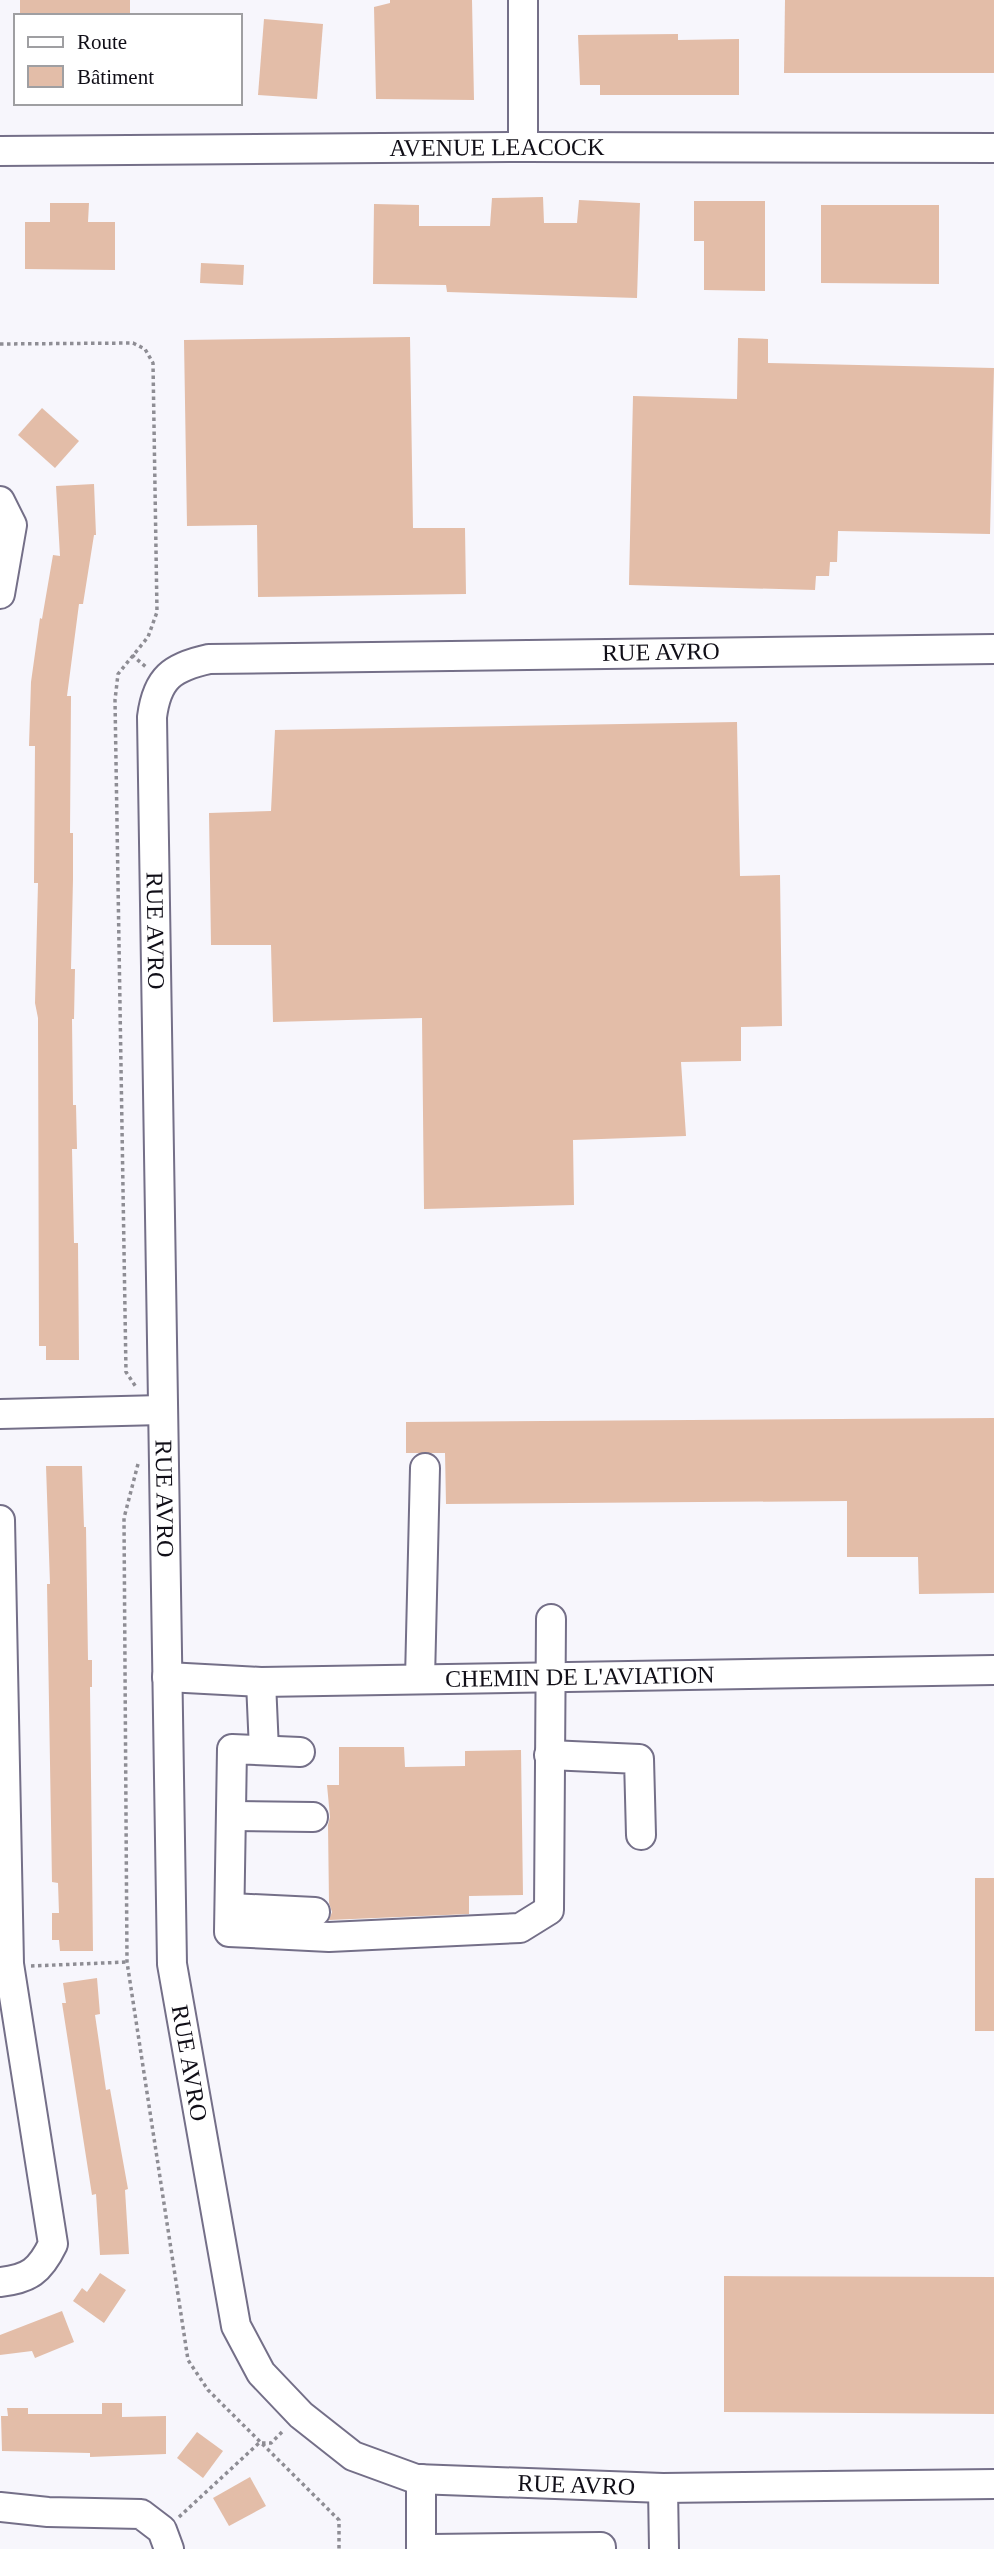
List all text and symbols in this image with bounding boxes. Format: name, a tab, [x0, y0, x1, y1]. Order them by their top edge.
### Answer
legend	[14, 14, 242, 105]
text: Route	[77, 30, 127, 54]
text: Bâtiment	[77, 65, 154, 89]
street label: AVENUE LEACOCK	[389, 134, 605, 161]
street label: RUE AVRO	[602, 638, 720, 666]
street label: RUE AVRO	[141, 872, 169, 990]
street label: RUE AVRO	[151, 1440, 178, 1558]
street label: CHEMIN DE L'AVIATION	[445, 1662, 715, 1692]
street label: RUE AVRO	[166, 2003, 213, 2123]
street label: RUE AVRO	[517, 2470, 636, 2500]

